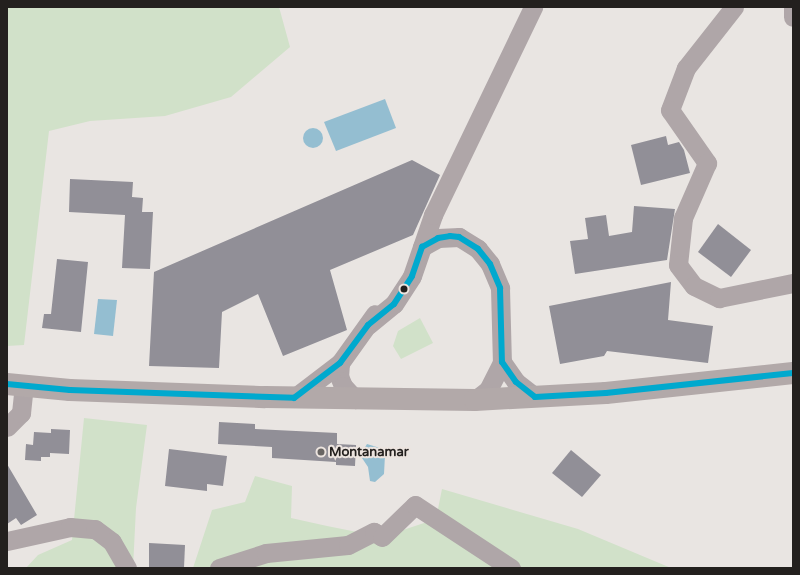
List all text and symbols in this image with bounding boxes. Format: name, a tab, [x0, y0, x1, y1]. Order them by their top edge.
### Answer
unlabelled marker	[399, 284, 409, 294]
place label: Montanamar	[329, 444, 409, 460]
marker: Montanamar	[316, 447, 326, 457]

